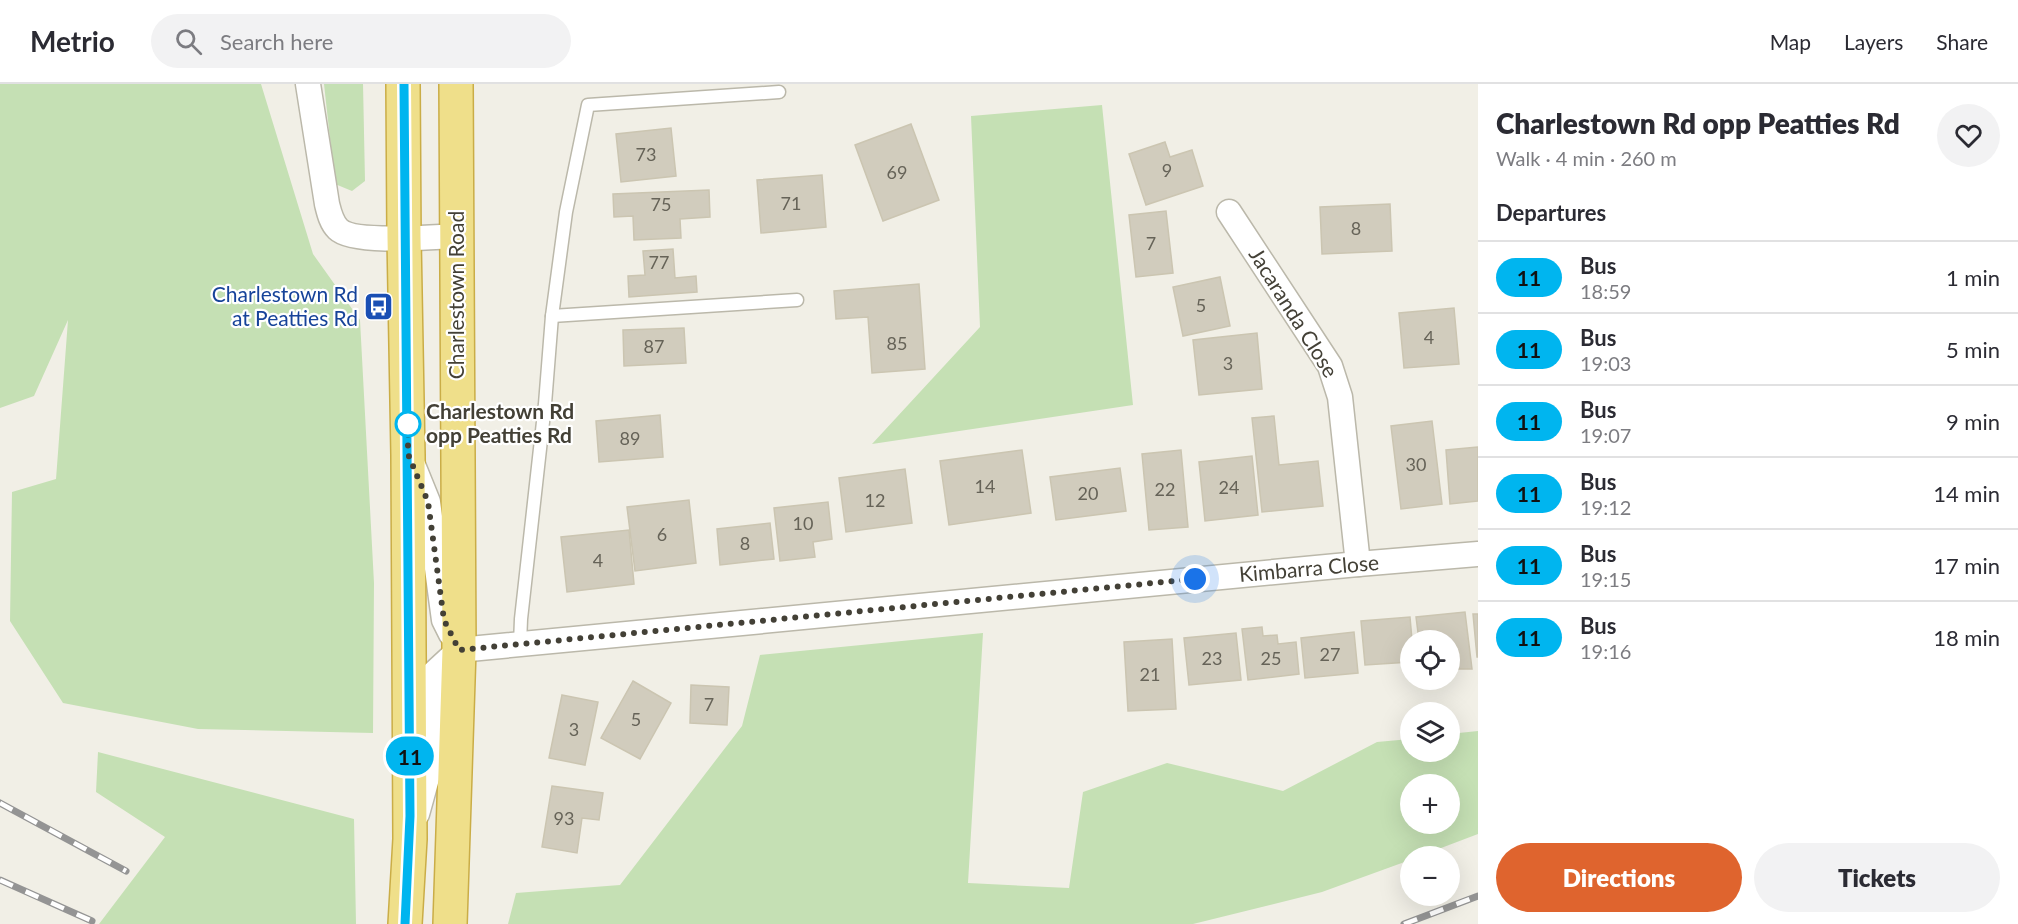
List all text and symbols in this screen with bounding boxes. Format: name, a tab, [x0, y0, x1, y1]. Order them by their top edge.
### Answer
search box	[151, 14, 571, 68]
text: Metrio	[30, 24, 115, 58]
icon: search	[172, 25, 205, 58]
text: Search here	[220, 28, 333, 55]
text: Map	[1770, 29, 1811, 54]
text: Layers	[1844, 29, 1903, 54]
text: Share	[1936, 29, 1988, 54]
button: heart	[1937, 104, 2000, 167]
text: Charlestown Rd opp Peatties Rd	[1496, 106, 1900, 140]
house number: 73	[636, 143, 656, 165]
text: Walk · 4 min · 260 m	[1496, 146, 1677, 170]
house number: 9	[1162, 159, 1172, 181]
house number: 69	[887, 161, 907, 183]
house number: 71	[781, 192, 801, 214]
house number: 75	[651, 193, 671, 215]
text: Departures	[1496, 199, 1606, 226]
street label: Charlestown Road	[443, 211, 468, 379]
house number: 8	[1351, 217, 1361, 239]
house number: 7	[1146, 232, 1156, 254]
street label: Jacaranda Close	[1245, 243, 1344, 381]
house number: 77	[649, 251, 669, 273]
text: Bus	[1580, 252, 1616, 279]
text: 1 min	[1946, 264, 2000, 291]
text: 11	[1517, 265, 1541, 290]
text: 18:59	[1580, 279, 1631, 303]
place label: Charlestown Rd at Peatties Rd	[212, 281, 358, 330]
bus stop icon: Charlestown Rd at Peatties Rd	[363, 291, 395, 323]
house number: 5	[1196, 294, 1206, 316]
text: Bus	[1580, 324, 1616, 351]
house number: 4	[1424, 326, 1434, 348]
house number: 85	[887, 332, 907, 354]
house number: 87	[644, 335, 664, 357]
text: 5 min	[1946, 336, 2000, 363]
text: 11	[1517, 337, 1541, 362]
text: 19:03	[1580, 351, 1631, 375]
house number: 3	[1223, 352, 1233, 374]
text: Bus	[1580, 396, 1616, 423]
place label: Charlestown Rd opp Peatties Rd	[426, 398, 574, 447]
text: 9 min	[1946, 408, 2000, 435]
text: 11	[1517, 409, 1541, 434]
marker: Charlestown Rd opp Peatties Rd	[395, 411, 421, 437]
text: 19:07	[1580, 423, 1631, 447]
house number: 89	[620, 427, 640, 449]
house number: 30	[1406, 453, 1426, 475]
text: Bus	[1580, 468, 1616, 495]
house number: 14	[975, 475, 995, 497]
house number: 24	[1219, 476, 1239, 498]
house number: 22	[1155, 478, 1175, 500]
text: 14 min	[1933, 480, 2000, 507]
text: 11	[1517, 481, 1541, 506]
house number: 20	[1078, 482, 1098, 504]
house number: 12	[865, 489, 885, 511]
text: 19:12	[1580, 495, 1631, 519]
house number: 10	[793, 512, 813, 534]
house number: 6	[657, 523, 667, 545]
house number: 8	[740, 532, 750, 554]
text: Bus	[1580, 540, 1616, 567]
house number: 4	[593, 549, 603, 571]
street label: Kimbarra Close	[1238, 549, 1380, 586]
text: 17 min	[1933, 552, 2000, 579]
text: 11	[1517, 553, 1541, 578]
your location	[1180, 564, 1210, 594]
text: 19:15	[1580, 567, 1631, 591]
text: Bus	[1580, 612, 1616, 639]
text: 18 min	[1933, 624, 2000, 651]
text: 11	[1517, 625, 1541, 650]
map controls	[1400, 630, 1460, 906]
button: locate	[1400, 630, 1460, 690]
text: 19:16	[1580, 639, 1631, 663]
house number: 27	[1320, 643, 1340, 665]
house number: 23	[1202, 647, 1222, 669]
house number: 25	[1261, 647, 1281, 669]
house number: 21	[1140, 663, 1160, 685]
house number: 7	[704, 693, 714, 715]
button: layers	[1400, 702, 1460, 762]
house number: 5	[631, 708, 641, 730]
house number: 3	[569, 718, 579, 740]
line badge: 11	[383, 736, 437, 776]
text: 11	[398, 744, 422, 769]
button: +	[1400, 774, 1460, 834]
house number: 93	[554, 807, 574, 829]
button: Directions	[1496, 843, 1742, 912]
button: Tickets	[1754, 843, 2000, 912]
button: −	[1400, 846, 1460, 906]

